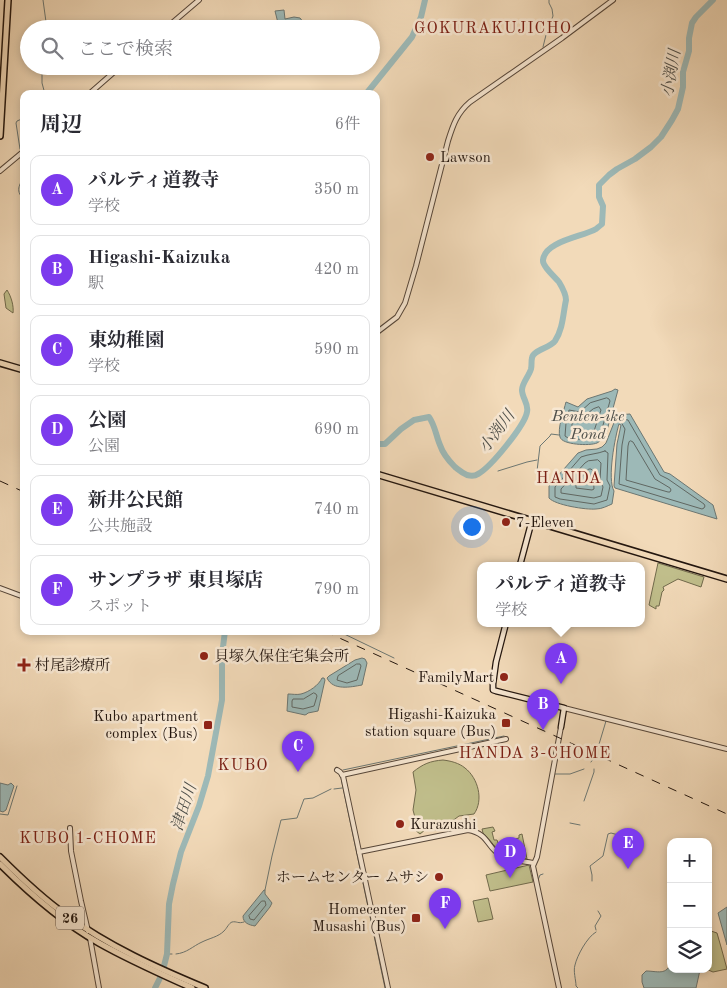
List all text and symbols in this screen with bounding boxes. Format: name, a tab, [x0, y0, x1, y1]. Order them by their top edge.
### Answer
search box	[20, 20, 380, 75]
district label: GOKURAKUJICHO	[414, 21, 572, 37]
icon: search	[38, 34, 66, 62]
text: ここで検索	[78, 41, 173, 60]
water label: 小渕川	[658, 46, 684, 98]
text: 周辺	[40, 115, 82, 136]
text: 6件	[335, 117, 360, 133]
marker: Lawson	[424, 151, 436, 163]
place label: Lawson	[440, 151, 491, 166]
text: パルティ道教寺	[88, 172, 219, 191]
text: A	[51, 182, 63, 198]
text: 350 m	[314, 182, 359, 198]
text: 学校	[88, 199, 120, 215]
text: Higashi-Kaizuka	[88, 249, 230, 268]
text: B	[51, 262, 63, 278]
text: 420 m	[314, 262, 359, 278]
text: 駅	[88, 276, 104, 292]
text: 東幼稚園	[88, 332, 164, 351]
text: C	[52, 342, 62, 358]
text: 590 m	[314, 342, 359, 358]
text: 学校	[88, 359, 120, 375]
water label: 小渕川	[475, 405, 520, 456]
water label: Benten-ike Pond	[550, 409, 625, 443]
text: 公園	[88, 412, 126, 431]
text: D	[51, 422, 63, 438]
text: 690 m	[314, 422, 359, 438]
text: 公園	[88, 439, 120, 455]
district label: HANDA	[536, 471, 602, 487]
text: 新井公民館	[88, 492, 183, 511]
text: E	[51, 502, 63, 518]
text: 740 m	[314, 502, 359, 518]
your location	[459, 514, 485, 540]
marker: 7-Eleven	[500, 516, 512, 528]
place label: 7-Eleven	[516, 516, 574, 531]
text: 公共施設	[88, 519, 152, 535]
popup	[477, 562, 645, 627]
text: サンプラザ 東貝塚店	[88, 572, 263, 591]
text: パルティ道教寺	[495, 576, 627, 595]
text: F	[52, 582, 62, 598]
text: 790 m	[314, 582, 359, 598]
text: スポット	[88, 599, 152, 615]
text: 学校	[495, 603, 527, 619]
pin: A	[545, 643, 577, 684]
place label: 貝塚久保住宅集会所	[214, 648, 349, 665]
marker: 貝塚久保住宅集会所	[198, 650, 210, 662]
place label: 村尾診療所	[35, 657, 110, 674]
marker: 村尾診療所	[17, 658, 31, 672]
place label: FamilyMart	[418, 671, 494, 686]
marker: FamilyMart	[498, 671, 510, 683]
pin: B	[527, 689, 559, 730]
place label: Higashi-Kaizuka station square (Bus)	[365, 708, 497, 740]
place label: Kubo apartment complex (Bus)	[93, 710, 198, 742]
marker: Higashi-Kaizuka station square (Bus)	[500, 717, 512, 729]
marker: Kubo apartment complex (Bus)	[202, 719, 214, 731]
pin: C	[282, 731, 314, 772]
district label: HANDA 3-CHOME	[459, 746, 611, 762]
district label: KUBO	[218, 758, 268, 774]
water label: 津田川	[168, 780, 201, 833]
marker: Kurazushi	[394, 818, 406, 830]
place label: Kurazushi	[410, 818, 476, 833]
pin: E	[612, 828, 644, 869]
district label: KUBO 1-CHOME	[19, 831, 157, 847]
pin: D	[494, 837, 526, 878]
map controls	[667, 838, 712, 973]
button: +	[667, 838, 712, 883]
place label: ホームセンター ムサシ	[276, 870, 429, 886]
marker: ホームセンター ムサシ	[433, 871, 445, 883]
button: −	[667, 883, 712, 928]
pin: F	[429, 888, 461, 929]
place label: Homecenter Musashi (Bus)	[313, 903, 406, 935]
road number: 26	[56, 906, 84, 930]
marker: Homecenter Musashi (Bus)	[410, 912, 422, 924]
button: layers	[667, 928, 712, 973]

